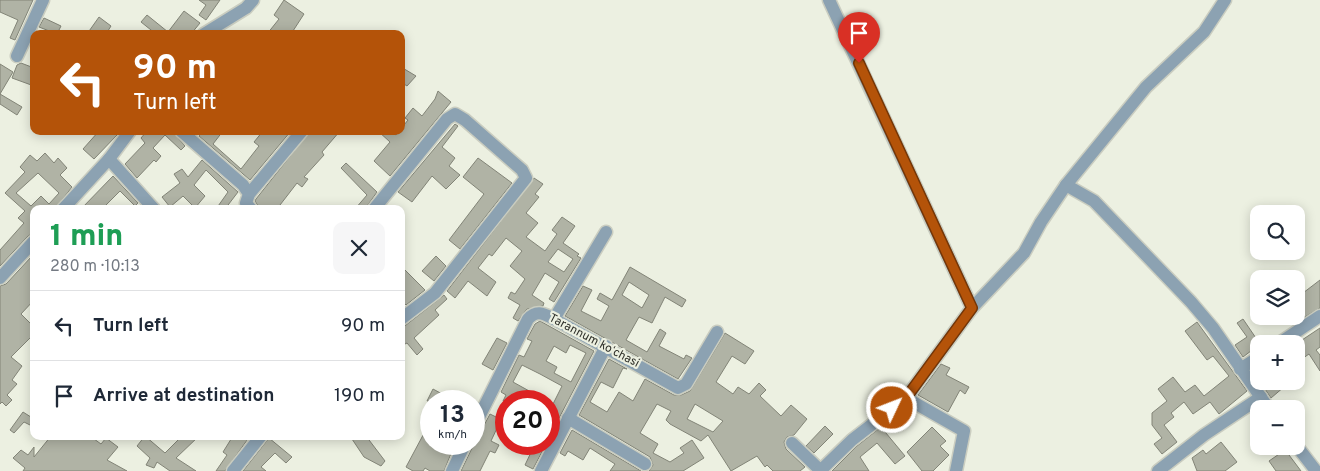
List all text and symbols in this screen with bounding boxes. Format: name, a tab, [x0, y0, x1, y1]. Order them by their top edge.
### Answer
pin	[838, 12, 880, 63]
icon: arrive	[845, 19, 873, 47]
text: 90 m	[133, 47, 217, 91]
icon: left	[50, 50, 115, 115]
text: Turn left	[133, 90, 216, 117]
map controls	[1250, 205, 1305, 455]
button: search	[1250, 205, 1305, 260]
text: 1 min	[50, 219, 123, 256]
button: close	[333, 222, 385, 274]
text: 280 m · 10:13	[50, 257, 140, 277]
button: layers	[1250, 270, 1305, 325]
street label: Tarannum koʻchasi	[546, 310, 642, 372]
icon: left	[50, 312, 78, 340]
text: Turn left	[93, 314, 169, 338]
text: 90 m	[341, 314, 385, 338]
button: +	[1250, 335, 1305, 390]
position arrow	[865, 381, 917, 433]
icon: arrive	[50, 382, 78, 410]
text: Arrive at destination	[93, 384, 274, 408]
text: 190 m	[334, 384, 385, 408]
speed limit sign: 20	[495, 390, 560, 455]
text: 13	[440, 400, 465, 432]
button: −	[1250, 400, 1305, 455]
text: km/h	[438, 427, 467, 443]

